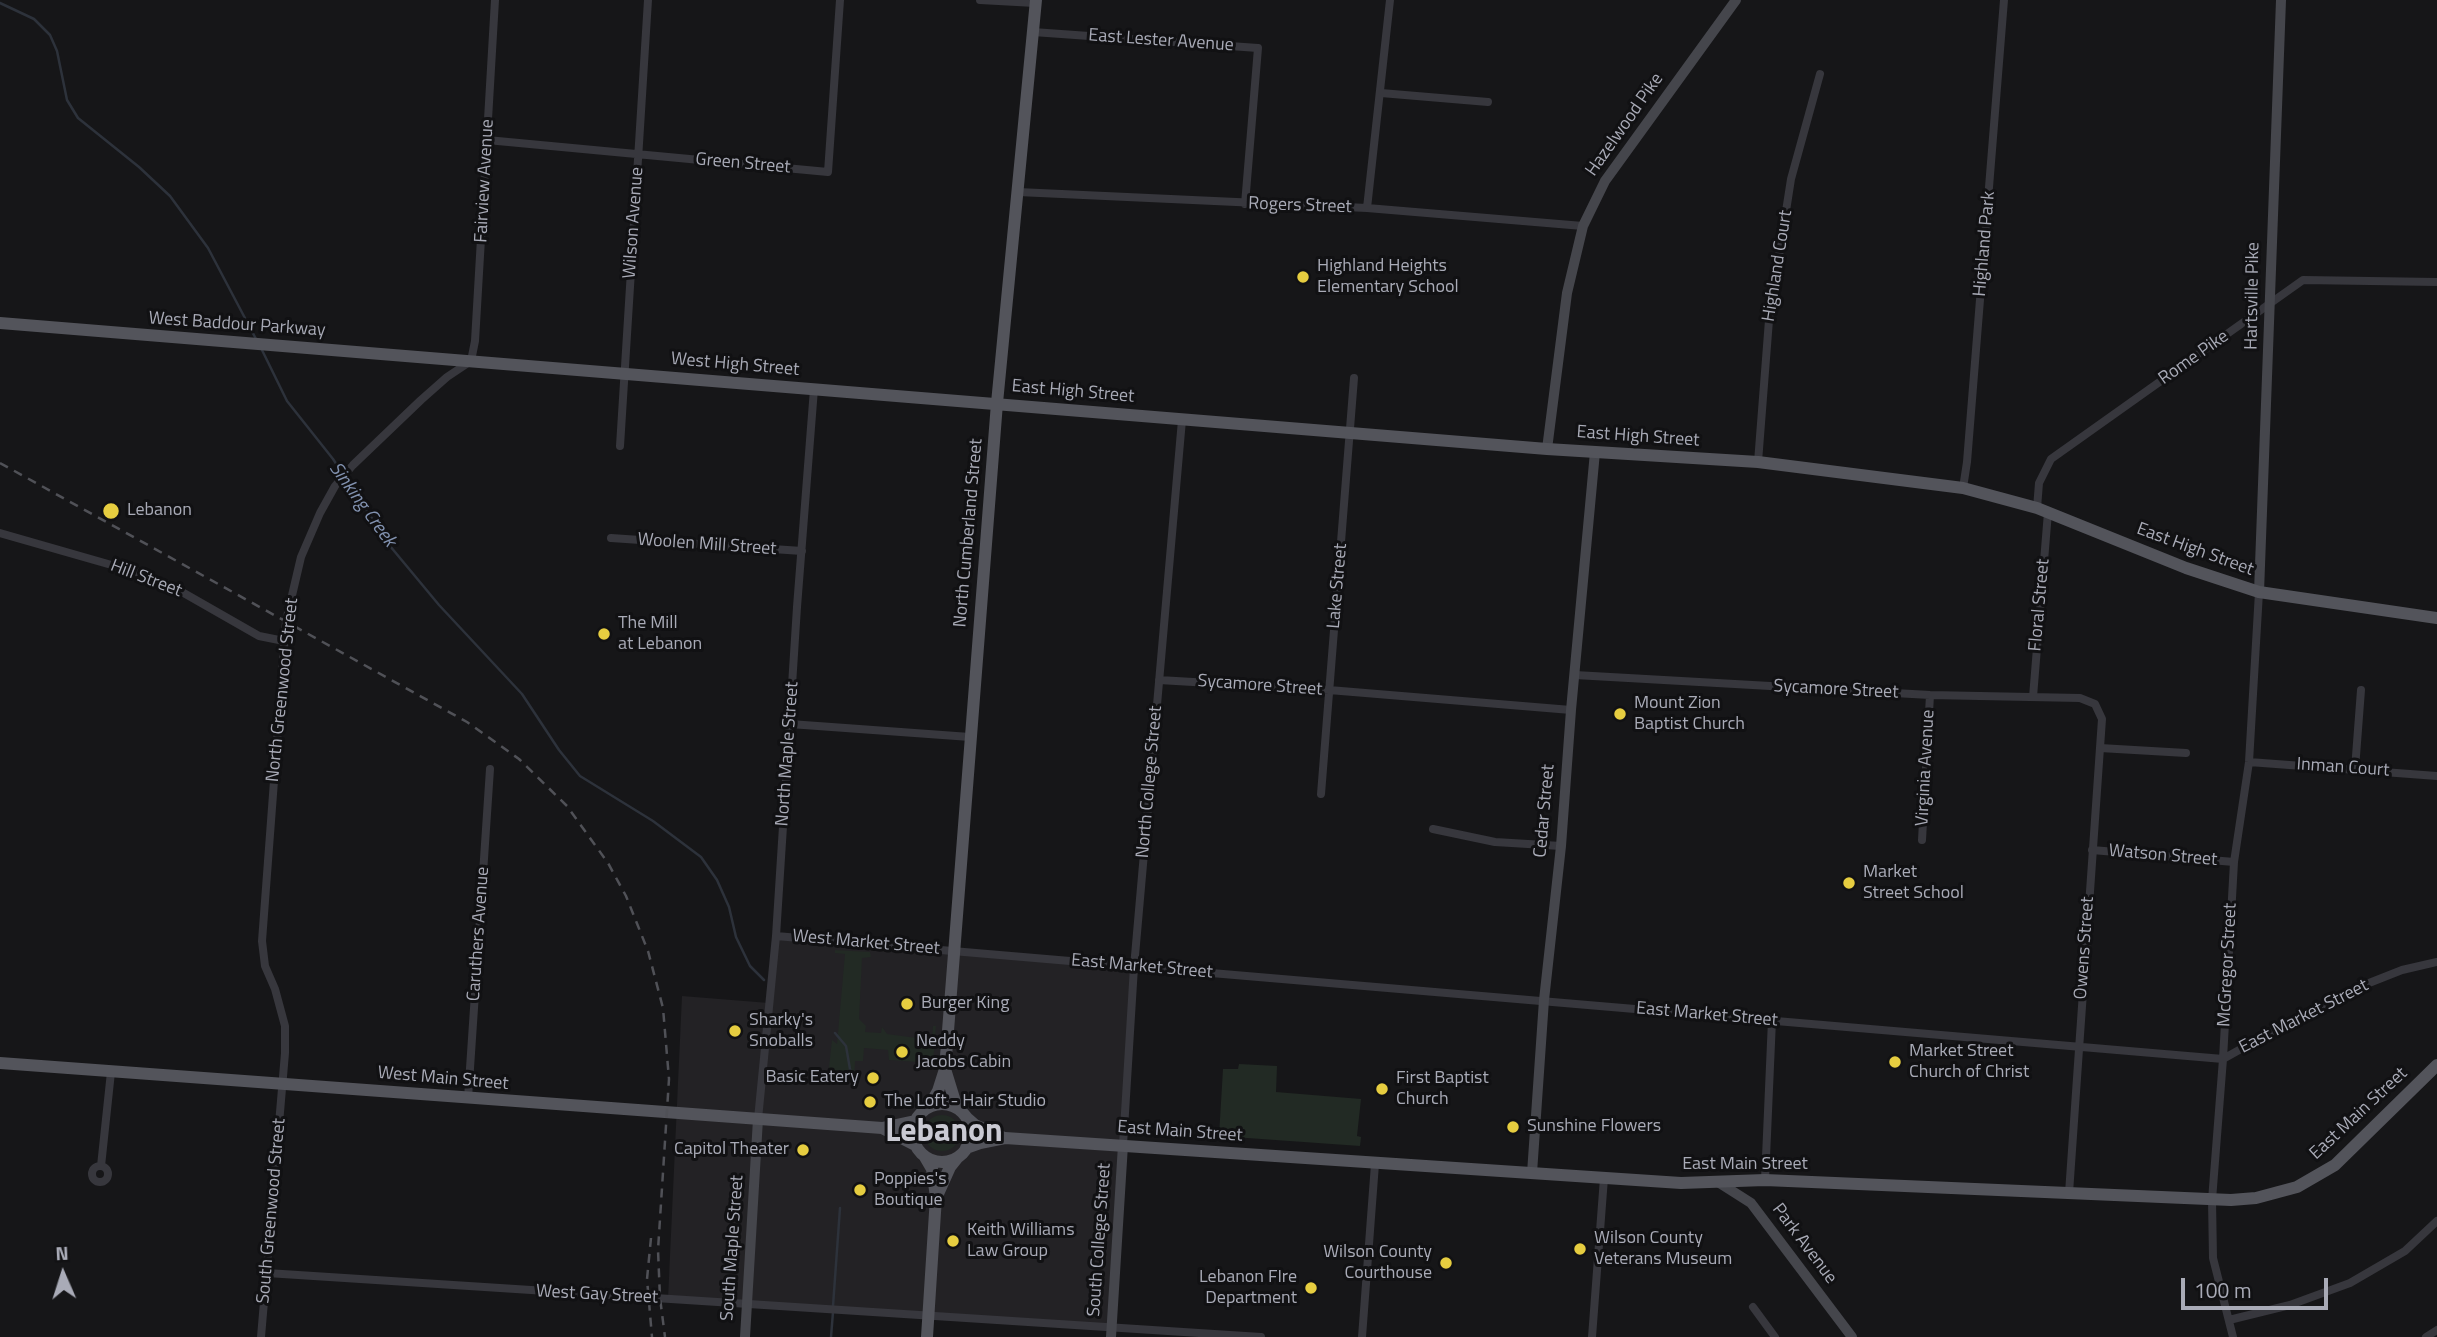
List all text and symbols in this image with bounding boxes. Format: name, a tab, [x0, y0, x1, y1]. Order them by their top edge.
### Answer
street label: East Lester Avenue	[1088, 25, 1234, 57]
street label: Hazelwood Pike	[1582, 69, 1668, 181]
street label: Fairview Avenue	[471, 119, 499, 243]
street label: Green Street	[695, 149, 791, 179]
street label: Wilson Avenue	[619, 166, 649, 280]
street label: Highland Park	[1970, 190, 2000, 298]
street label: Rogers Street	[1248, 193, 1352, 219]
street label: Highland Court	[1759, 209, 1797, 323]
street label: Hartsville Pike	[2241, 242, 2265, 350]
place label: Highland Heights Elementary School	[1317, 256, 1459, 298]
marker: Highland Heights Elementary School	[1295, 269, 1311, 285]
street label: West Baddour Parkway	[148, 308, 326, 342]
street label: Rome Pike	[2155, 326, 2233, 390]
street label: West High Street	[670, 349, 800, 381]
street label: East High Street	[1011, 376, 1135, 408]
street label: East High Street	[1576, 422, 1700, 452]
street label: North Cumberland Street	[950, 438, 988, 628]
water label: Sinking Creek	[324, 458, 400, 552]
place label: Lebanon	[127, 500, 192, 522]
marker: Lebanon	[101, 501, 121, 521]
street label: East High Street	[2134, 519, 2256, 581]
street label: Woolen Mill Street	[637, 529, 777, 561]
street label: Lake Street	[1324, 542, 1352, 630]
street label: Hill Street	[107, 556, 185, 602]
street label: Floral Street	[2025, 558, 2055, 652]
street label: North Greenwood Street	[263, 597, 303, 783]
place label: The Mill at Lebanon	[618, 613, 702, 656]
marker: The Mill at Lebanon	[596, 626, 612, 642]
street label: Sycamore Street	[1197, 671, 1323, 701]
street label: Sycamore Street	[1773, 676, 1899, 704]
street label: North Maple Street	[772, 681, 804, 827]
place label: Mount Zion Baptist Church	[1634, 693, 1745, 736]
street label: North College Street	[1133, 705, 1167, 859]
marker: Mount Zion Baptist Church	[1612, 706, 1628, 722]
street label: Virginia Avenue	[1912, 709, 1940, 827]
street label: Inman Court	[2296, 754, 2390, 782]
street label: Cedar Street	[1530, 763, 1560, 859]
street label: Watson Street	[2108, 840, 2218, 872]
place label: Market Street School	[1863, 862, 1964, 904]
street label: Caruthers Avenue	[464, 866, 494, 1002]
marker: Market Street School	[1841, 875, 1857, 891]
street label: Owens Street	[2071, 896, 2099, 1000]
street label: McGregor Street	[2214, 902, 2242, 1028]
street label: West Market Street	[791, 926, 941, 960]
street label: East Market Street	[1070, 950, 1214, 984]
street label: East Market Street	[2236, 975, 2372, 1059]
place label: Burger King	[921, 993, 1009, 1015]
marker: Burger King	[899, 996, 915, 1012]
street label: East Market Street	[1635, 998, 1779, 1032]
place label: Sharky's Snoballs	[749, 1010, 813, 1052]
marker: Sharky's Snoballs	[727, 1023, 743, 1039]
place label: Neddy Jacobs Cabin	[916, 1031, 1011, 1074]
place label: Market Street Church of Christ	[1909, 1041, 2029, 1084]
marker: Neddy Jacobs Cabin	[894, 1044, 910, 1060]
marker: Market Street Church of Christ	[1887, 1054, 1903, 1070]
street label: West Main Street	[377, 1063, 509, 1095]
street label: East Main Street	[2306, 1063, 2412, 1165]
place label: Basic Eatery	[765, 1067, 859, 1089]
place label: First Baptist Church	[1396, 1068, 1489, 1110]
marker: Basic Eatery	[865, 1070, 881, 1086]
marker: First Baptist Church	[1374, 1081, 1390, 1097]
place label: The Loft - Hair Studio	[884, 1091, 1046, 1113]
marker: The Loft - Hair Studio	[862, 1094, 878, 1110]
district label: Lebanon	[885, 1114, 1003, 1152]
place label: Sunshine Flowers	[1527, 1116, 1661, 1138]
street label: South Greenwood Street	[253, 1117, 291, 1305]
street label: East Main Street	[1117, 1117, 1243, 1147]
marker: Sunshine Flowers	[1505, 1119, 1521, 1135]
place label: Capitol Theater	[674, 1139, 789, 1161]
marker: Capitol Theater	[795, 1142, 811, 1158]
street label: East Main Street	[1682, 1154, 1808, 1176]
street label: South College Street	[1084, 1162, 1116, 1318]
place label: Poppies's Boutique	[874, 1169, 947, 1212]
street label: South Maple Street	[717, 1174, 749, 1322]
marker: Poppies's Boutique	[852, 1182, 868, 1198]
street label: Park Avenue	[1767, 1200, 1841, 1288]
place label: Keith Williams Law Group	[967, 1220, 1075, 1262]
place label: Wilson County Veterans Museum	[1594, 1228, 1732, 1270]
marker: Keith Williams Law Group	[945, 1233, 961, 1249]
text: N	[55, 1238, 69, 1267]
north arrow	[28, 1239, 98, 1309]
marker: Wilson County Veterans Museum	[1572, 1241, 1588, 1257]
place label: Wilson County Courthouse	[1323, 1242, 1432, 1284]
marker: Wilson County Courthouse	[1438, 1255, 1454, 1271]
scale bar	[2185, 1264, 2332, 1308]
place label: Lebanon FIre Department	[1199, 1267, 1297, 1310]
text: 100 m	[2194, 1274, 2251, 1306]
marker: Lebanon FIre Department	[1303, 1280, 1319, 1296]
street label: West Gay Street	[535, 1281, 659, 1309]

